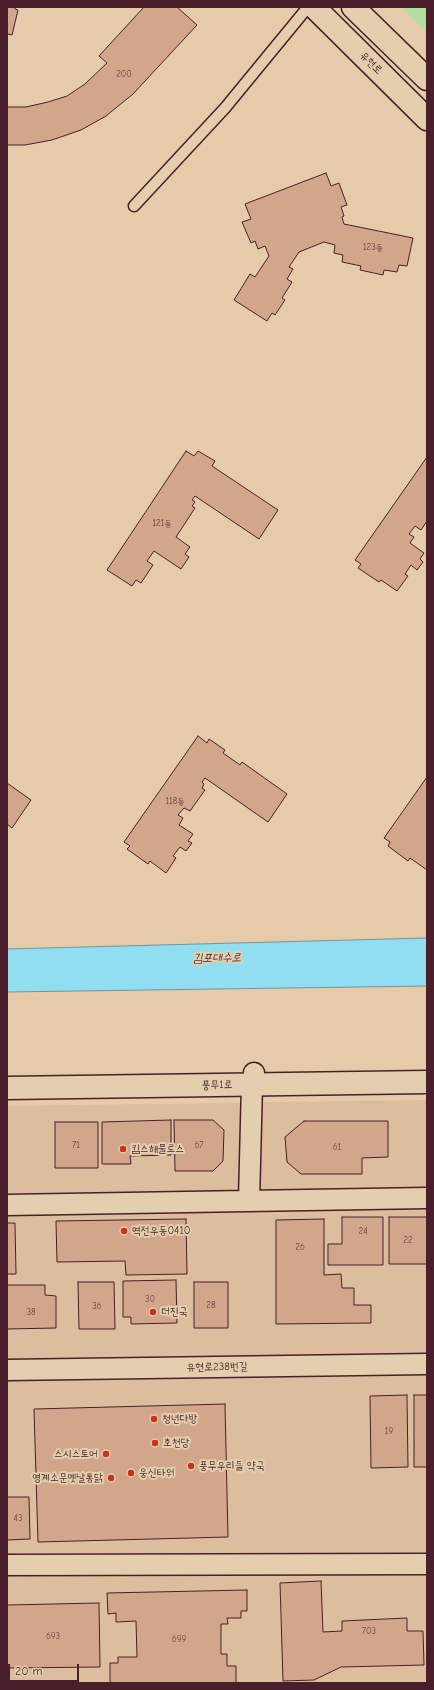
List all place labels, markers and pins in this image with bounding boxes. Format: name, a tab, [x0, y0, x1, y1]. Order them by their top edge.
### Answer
place label: 킴스해물로스	[131, 1142, 184, 1156]
marker: 킴스해물로스	[118, 1144, 128, 1154]
place label: 역전우동0410	[132, 1224, 190, 1238]
marker: 역전우동0410	[119, 1226, 129, 1236]
place label: 더진국	[161, 1305, 188, 1319]
marker: 더진국	[148, 1307, 158, 1317]
place label: 청년다방	[162, 1412, 197, 1426]
marker: 청년다방	[149, 1414, 159, 1424]
place label: 호천당	[163, 1436, 190, 1450]
marker: 호천당	[150, 1438, 160, 1448]
place label: 스시스토어	[54, 1447, 98, 1461]
marker: 스시스토어	[101, 1449, 111, 1459]
place label: 풍무우리들 약국	[199, 1459, 265, 1473]
marker: 풍무우리들 약국	[186, 1461, 196, 1471]
place label: 웅신타워	[139, 1466, 174, 1480]
marker: 웅신타워	[126, 1468, 136, 1478]
place label: 영계소문옛날통닭	[32, 1471, 103, 1485]
marker: 영계소문옛날통닭	[106, 1473, 116, 1483]

